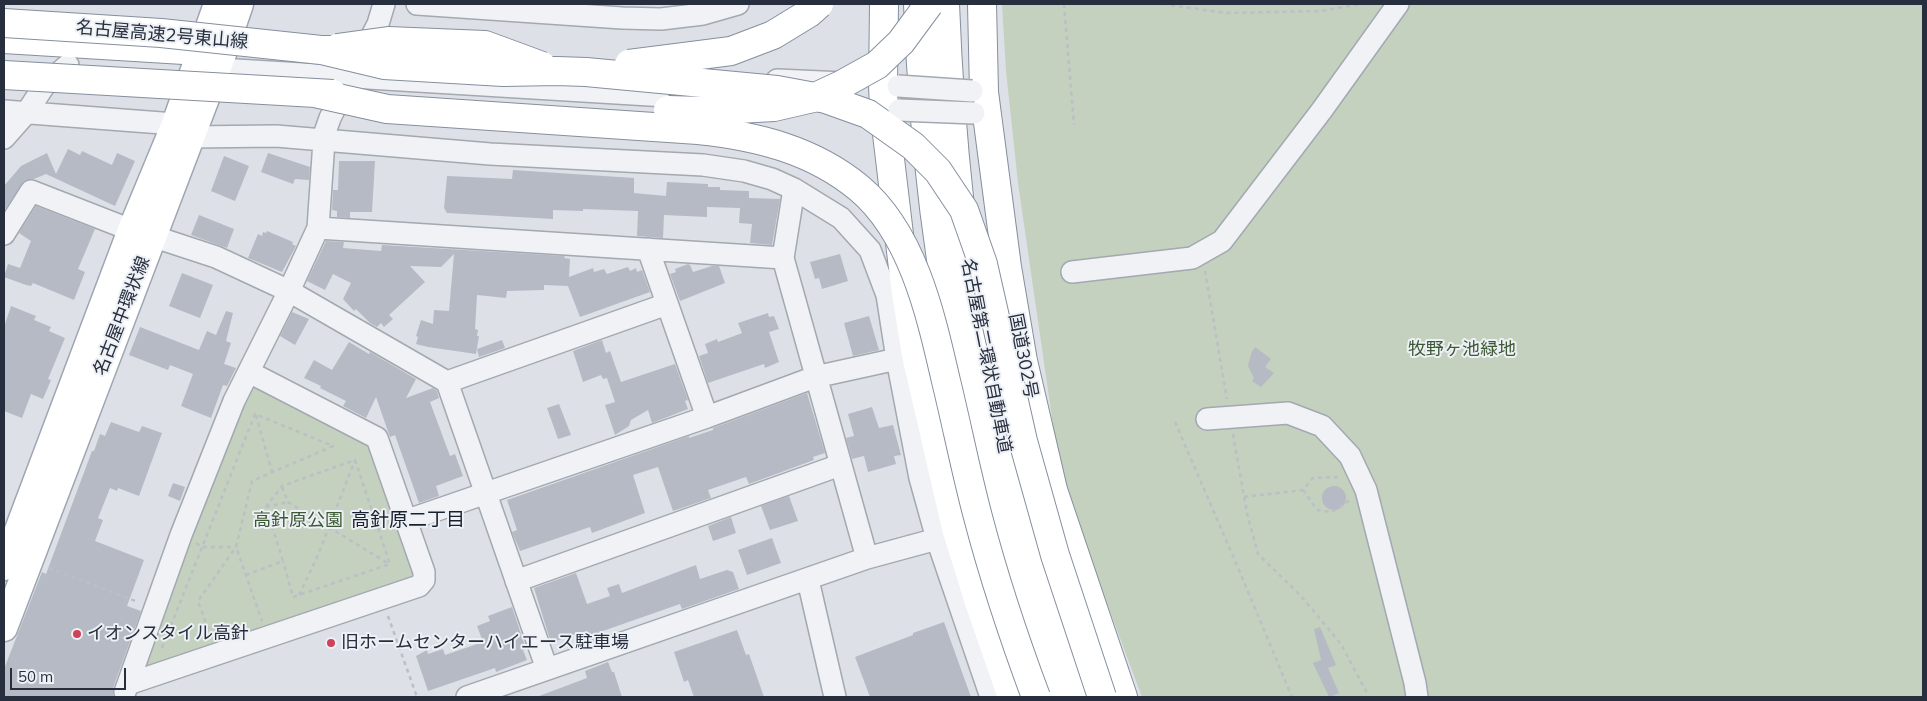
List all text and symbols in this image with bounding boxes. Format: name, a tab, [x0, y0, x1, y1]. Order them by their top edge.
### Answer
street label: 名古屋高速2号東山線	[75, 17, 249, 53]
street label: 名古屋中環状線	[89, 253, 155, 379]
street label: 名古屋第二環状自動車道	[957, 257, 1015, 455]
street label: 国道302号	[1004, 312, 1042, 400]
park label: 牧野ヶ池緑地	[1408, 339, 1516, 361]
district label: 高針原二丁目	[351, 509, 465, 531]
park label: 高針原公園	[253, 510, 343, 532]
place label: イオンスタイル高針	[87, 623, 249, 645]
marker: イオンスタイル高針	[71, 628, 83, 640]
place label: 旧ホームセンターハイエース駐車場	[341, 632, 629, 654]
marker: 旧ホームセンターハイエース駐車場	[325, 637, 337, 649]
scale bar	[12, 658, 129, 690]
text: 50 m	[18, 667, 53, 686]

